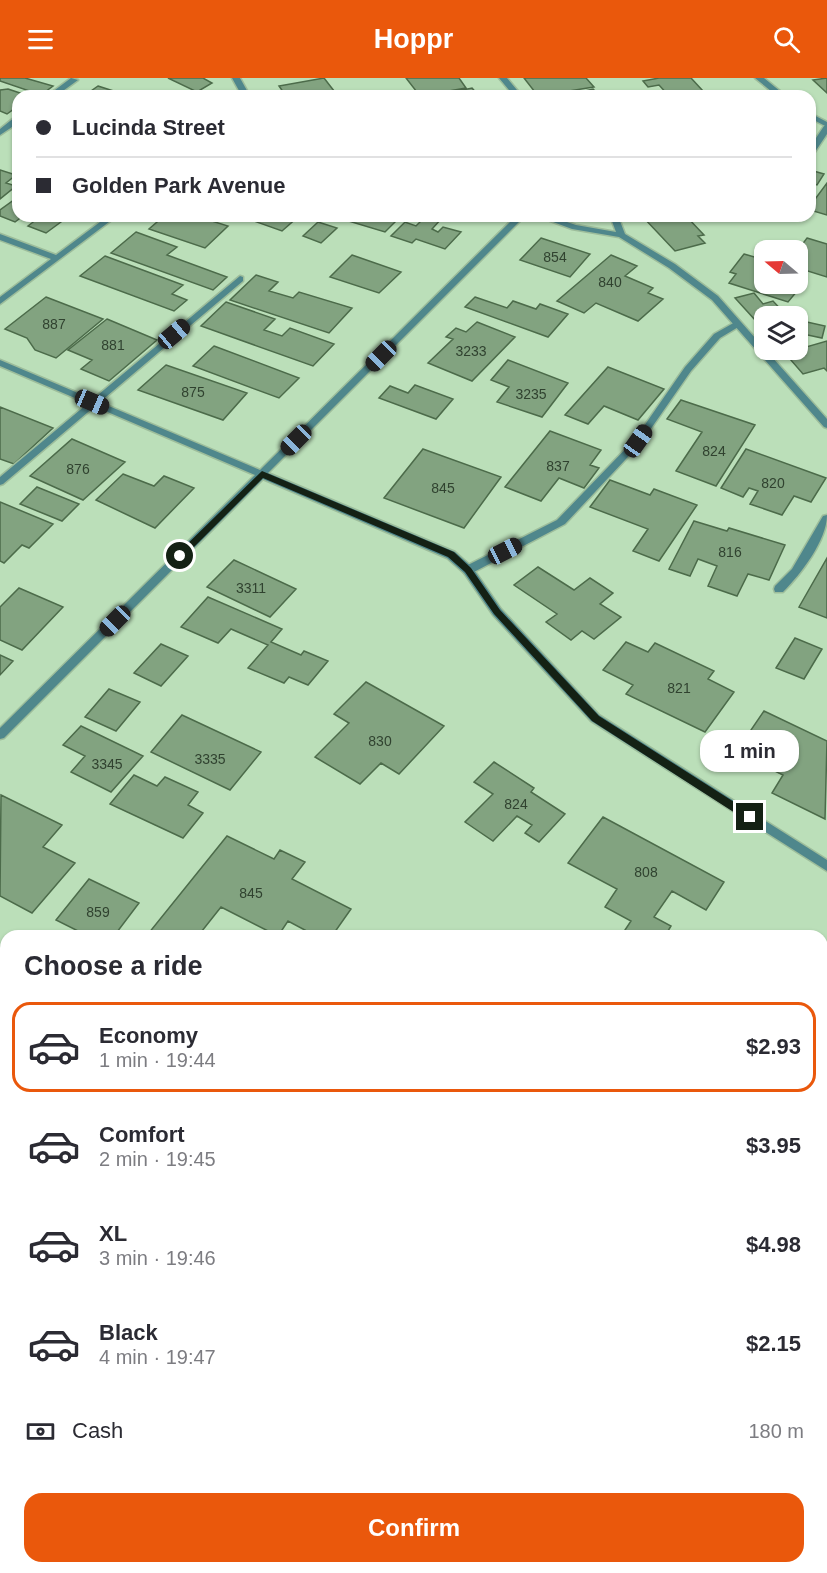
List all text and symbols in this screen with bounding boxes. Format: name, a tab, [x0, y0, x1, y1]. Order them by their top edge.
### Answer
icon: menu	[24, 23, 57, 56]
icon: search	[770, 23, 803, 56]
text: Hoppr	[374, 24, 453, 54]
text: Lucinda Street	[72, 115, 225, 140]
text: Golden Park Avenue	[72, 173, 286, 198]
north arrow	[754, 240, 808, 294]
map controls	[754, 240, 808, 360]
house number: 854	[543, 249, 567, 265]
house number: 840	[598, 274, 622, 290]
button: layers	[754, 306, 808, 360]
house number: 887	[42, 316, 66, 332]
car	[154, 316, 194, 352]
house number: 881	[101, 337, 125, 353]
car	[362, 337, 400, 375]
house number: 3233	[455, 343, 487, 359]
house number: 875	[181, 384, 205, 400]
house number: 3235	[515, 386, 547, 402]
car	[72, 387, 112, 417]
car	[277, 421, 315, 459]
car	[620, 421, 656, 461]
house number: 824	[702, 443, 726, 459]
house number: 837	[546, 458, 570, 474]
house number: 876	[66, 461, 90, 477]
house number: 820	[761, 475, 785, 491]
house number: 845	[431, 480, 455, 496]
car	[485, 535, 525, 567]
route start	[166, 542, 193, 569]
house number: 816	[718, 544, 742, 560]
house number: 3311	[236, 580, 266, 596]
car	[96, 602, 134, 640]
house number: 821	[667, 680, 691, 696]
callout: 1 min	[700, 730, 800, 772]
house number: 830	[368, 733, 392, 749]
text: 1 min	[723, 740, 776, 762]
house number: 3335	[194, 751, 226, 767]
house number: 3345	[91, 756, 123, 772]
house number: 824	[504, 796, 528, 812]
route end	[736, 803, 763, 830]
house number: 808	[634, 864, 658, 880]
house number: 845	[239, 885, 263, 901]
house number: 859	[86, 904, 110, 920]
text: Choose a ride	[24, 951, 203, 981]
icon: car	[27, 1020, 81, 1074]
text: Economy	[99, 1023, 198, 1048]
text: $2.93	[746, 1034, 801, 1059]
text: 1 min · 19:44	[99, 1049, 216, 1071]
icon: car	[27, 1119, 81, 1173]
text: Comfort	[99, 1122, 185, 1147]
text: $3.95	[746, 1133, 801, 1158]
text: 2 min · 19:45	[99, 1148, 216, 1170]
icon: car	[27, 1218, 81, 1272]
text: XL	[99, 1221, 127, 1246]
text: $4.98	[746, 1232, 801, 1257]
text: 3 min · 19:46	[99, 1247, 216, 1269]
icon: car	[27, 1317, 81, 1371]
text: Black	[99, 1320, 158, 1345]
text: $2.15	[746, 1331, 801, 1356]
text: 4 min · 19:47	[99, 1346, 216, 1368]
icon: cash	[24, 1415, 57, 1448]
text: Cash	[72, 1418, 123, 1443]
text: 180 m	[748, 1420, 804, 1442]
button: Confirm	[24, 1493, 804, 1562]

